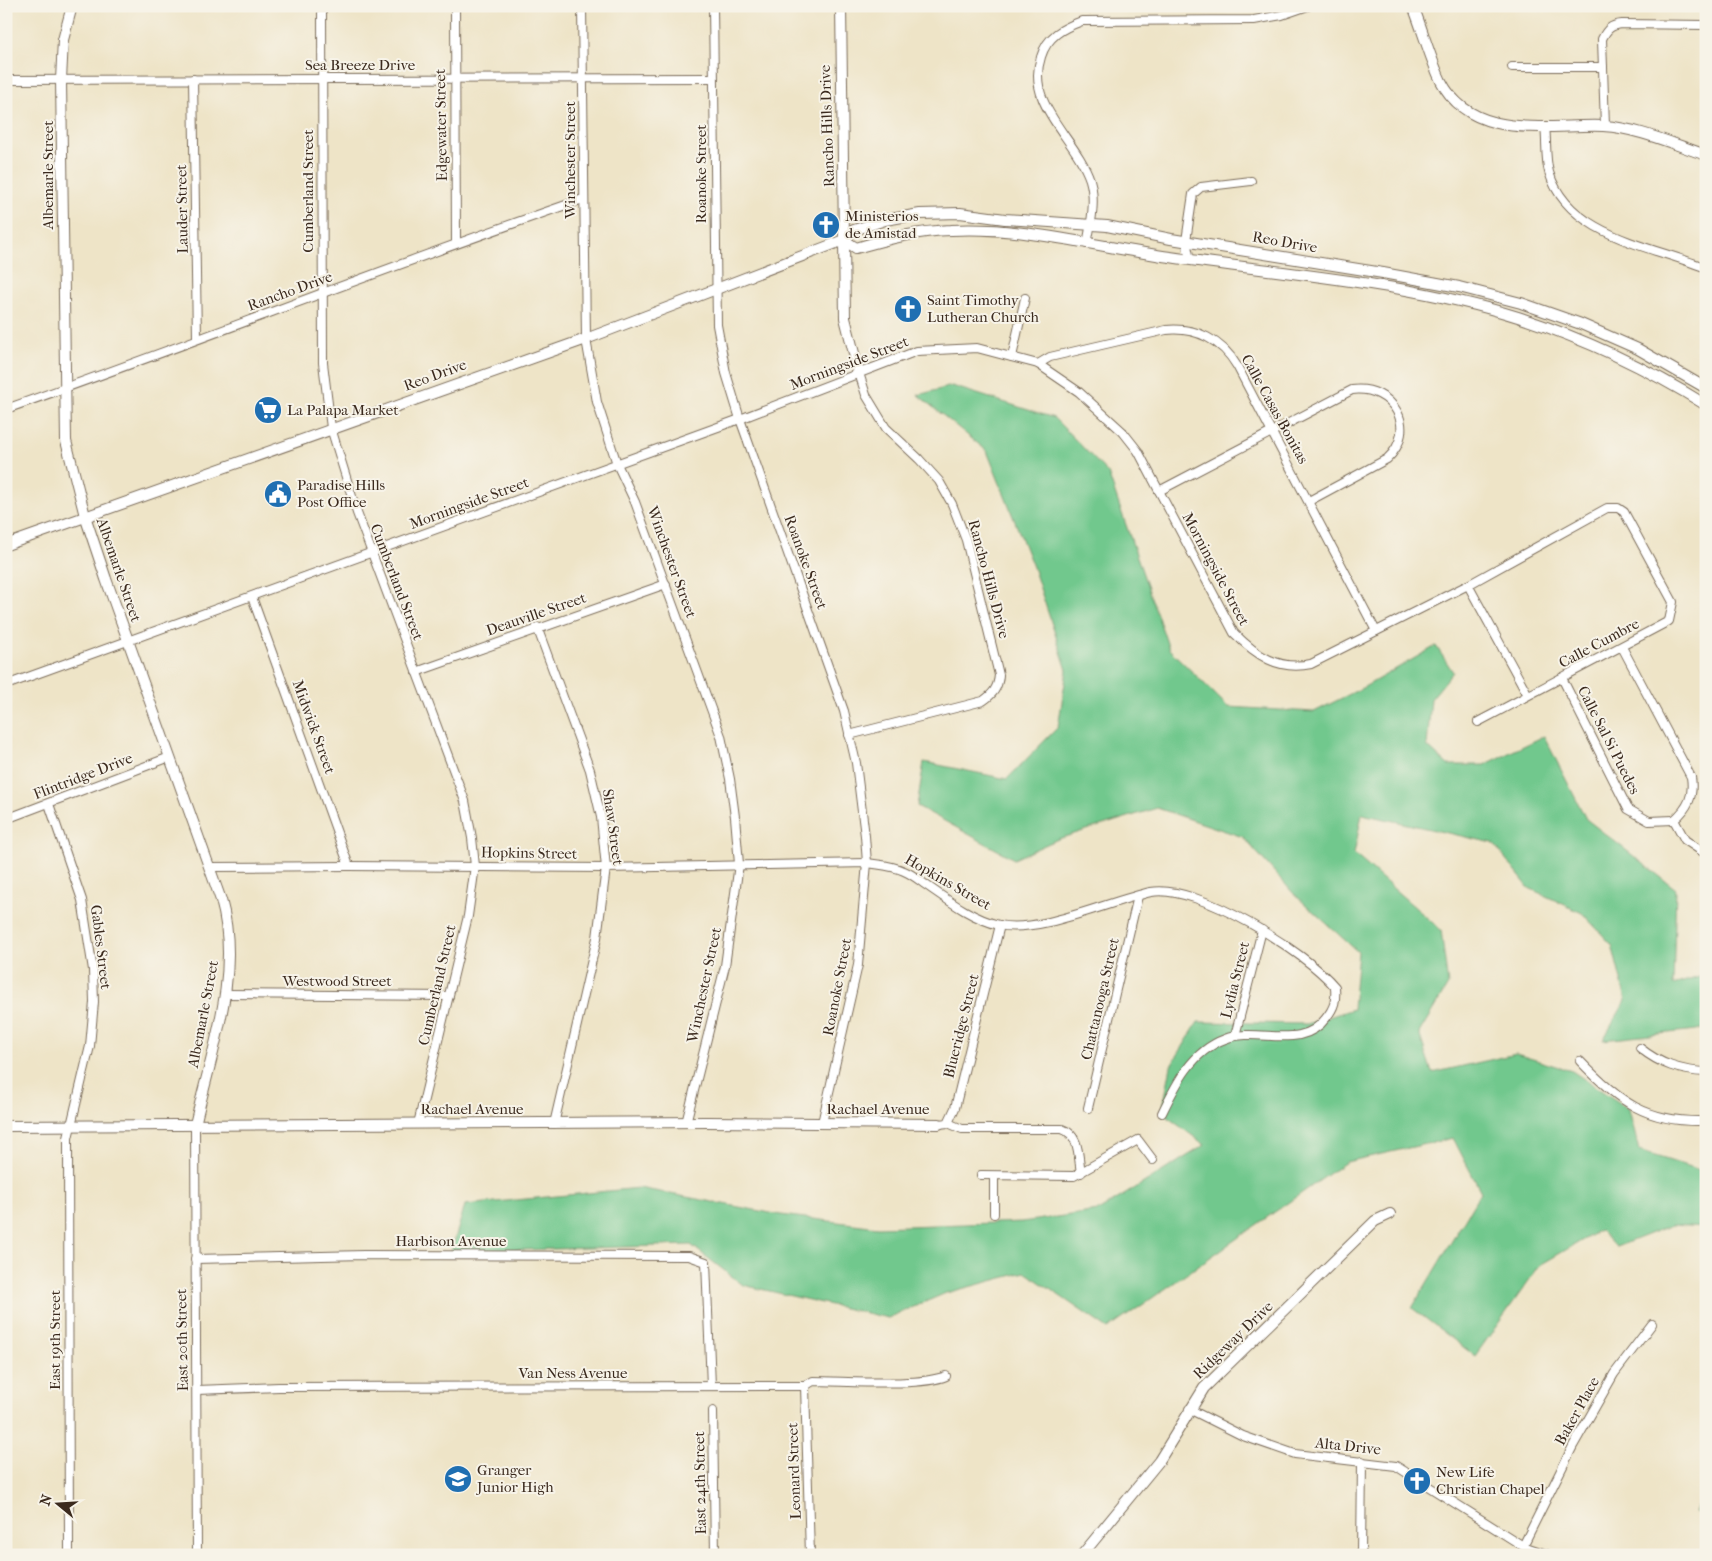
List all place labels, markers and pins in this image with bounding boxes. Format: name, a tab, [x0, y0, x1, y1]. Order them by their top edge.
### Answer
place label: Ministerios de Amistad	[845, 207, 919, 242]
church icon: Ministerios de Amistad	[811, 210, 841, 240]
place label: Saint Timothy Lutheran Church	[927, 291, 1040, 326]
church icon: Saint Timothy Lutheran Church	[893, 294, 923, 324]
supermarket icon: La Palapa Market	[253, 395, 283, 425]
place label: La Palapa Market	[287, 401, 399, 419]
place label: Paradise Hills Post Office	[297, 476, 386, 511]
public building icon: Paradise Hills Post Office	[263, 479, 293, 509]
place label: Granger Junior High	[476, 1461, 554, 1496]
place label: New Life Christian Chapel	[1436, 1463, 1545, 1498]
school or university icon: Granger Junior High	[443, 1464, 473, 1494]
church icon: New Life Christian Chapel	[1402, 1466, 1432, 1496]

